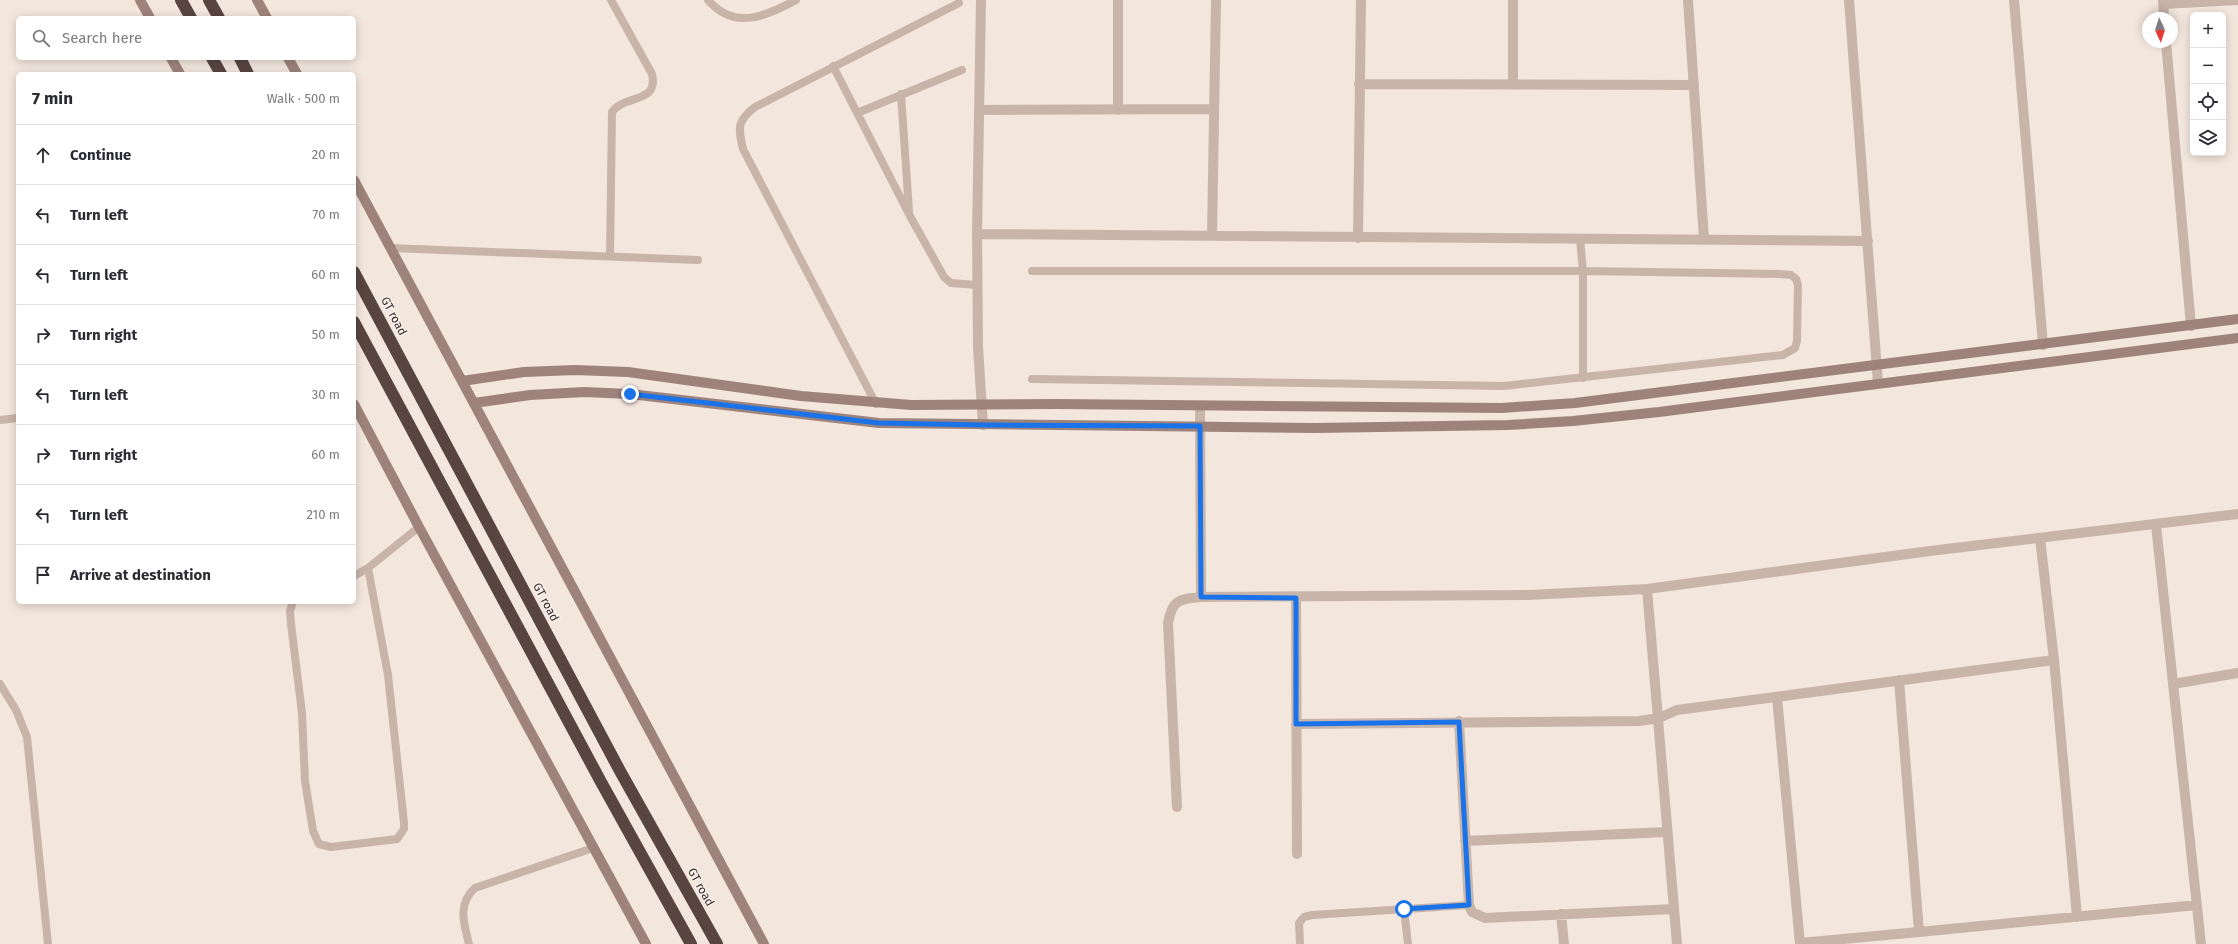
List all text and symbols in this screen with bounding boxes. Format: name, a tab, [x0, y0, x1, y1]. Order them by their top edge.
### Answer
north arrow	[2142, 12, 2178, 48]
map controls	[2190, 12, 2226, 156]
button: +	[2190, 12, 2226, 48]
search box	[16, 16, 356, 60]
icon: search	[30, 27, 52, 49]
text: Search here	[62, 29, 142, 47]
button: −	[2190, 48, 2226, 84]
button: locate	[2190, 84, 2226, 120]
text: 7 min	[32, 88, 73, 109]
text: Walk · 500 m	[267, 91, 340, 106]
button: layers	[2190, 120, 2226, 156]
icon: ahead	[32, 144, 54, 166]
text: Continue	[70, 146, 131, 164]
text: 20 m	[312, 147, 340, 162]
icon: left	[32, 204, 54, 226]
text: Turn left	[70, 206, 128, 224]
text: 70 m	[313, 207, 340, 222]
icon: left	[32, 264, 54, 286]
text: Turn left	[70, 266, 128, 284]
text: 60 m	[311, 267, 340, 282]
street label: GT road	[378, 294, 410, 338]
icon: right	[32, 324, 54, 346]
text: Turn right	[70, 326, 137, 344]
text: 50 m	[312, 327, 340, 342]
icon: left	[32, 384, 54, 406]
route end	[621, 385, 639, 403]
text: Turn left	[70, 386, 128, 404]
text: 30 m	[312, 387, 340, 402]
icon: right	[32, 444, 54, 466]
text: Turn right	[70, 446, 137, 464]
text: 60 m	[311, 447, 340, 462]
icon: left	[32, 504, 54, 526]
text: Turn left	[70, 506, 128, 524]
text: 210 m	[306, 507, 340, 522]
icon: arrive	[32, 564, 54, 586]
text: Arrive at destination	[70, 566, 211, 584]
street label: GT road	[530, 580, 562, 624]
street label: GT road	[685, 865, 717, 909]
route start	[1395, 900, 1413, 918]

